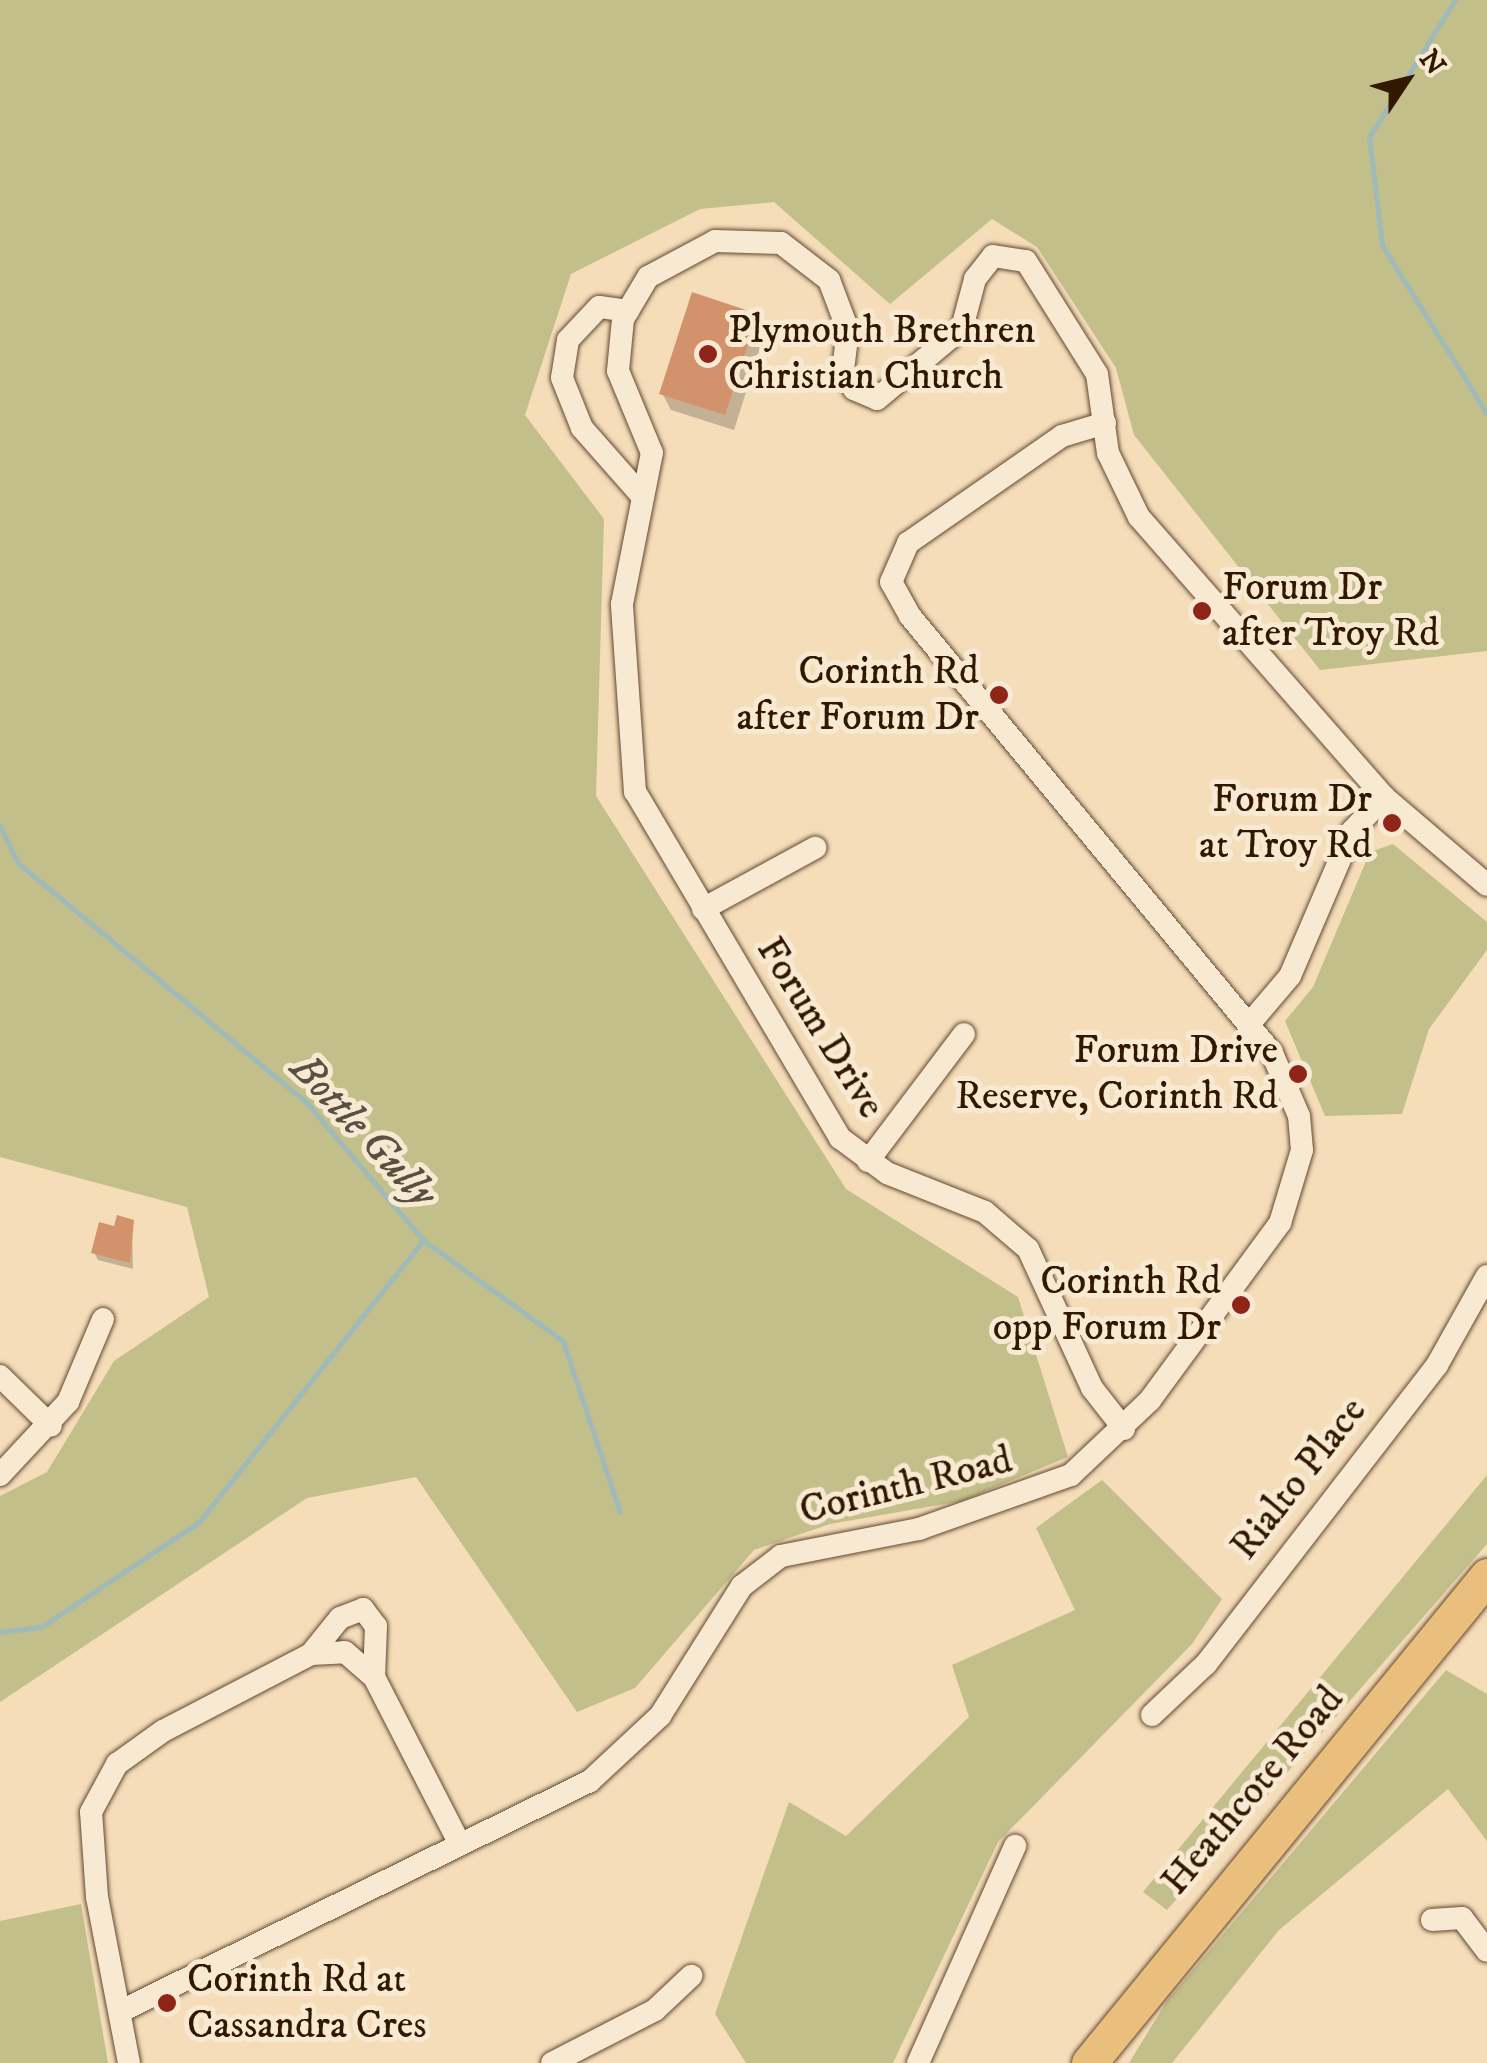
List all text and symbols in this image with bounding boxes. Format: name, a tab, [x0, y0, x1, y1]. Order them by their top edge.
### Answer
north arrow	[1357, 30, 1457, 130]
text: N	[1411, 43, 1453, 82]
place label: Plymouth Brethren Christian Church	[728, 307, 1035, 401]
marker: Plymouth Brethren Christian Church	[697, 343, 719, 365]
place label: Forum Dr after Troy Rd	[1222, 564, 1439, 658]
marker: Forum Dr after Troy Rd	[1191, 600, 1213, 622]
place label: Corinth Rd after Forum Dr	[736, 648, 979, 742]
marker: Corinth Rd after Forum Dr	[988, 684, 1010, 706]
place label: Forum Dr at Troy Rd	[1199, 776, 1372, 870]
marker: Forum Dr at Troy Rd	[1381, 812, 1403, 834]
street label: Forum Drive	[745, 929, 895, 1127]
place label: Forum Drive Reserve, Corinth Rd	[956, 1027, 1278, 1121]
water label: Bottle Gully	[279, 1044, 447, 1218]
marker: Forum Drive Reserve, Corinth Rd	[1287, 1063, 1309, 1085]
place label: Corinth Rd opp Forum Dr	[993, 1258, 1221, 1352]
marker: Corinth Rd opp Forum Dr	[1230, 1294, 1252, 1316]
street label: Rialto Place	[1221, 1388, 1377, 1570]
street label: Corinth Road	[795, 1436, 1017, 1536]
street label: Heathcote Road	[1152, 1677, 1354, 1905]
place label: Corinth Rd at Cassandra Cres	[187, 1956, 427, 2050]
marker: Corinth Rd at Cassandra Cres	[156, 1992, 178, 2014]

